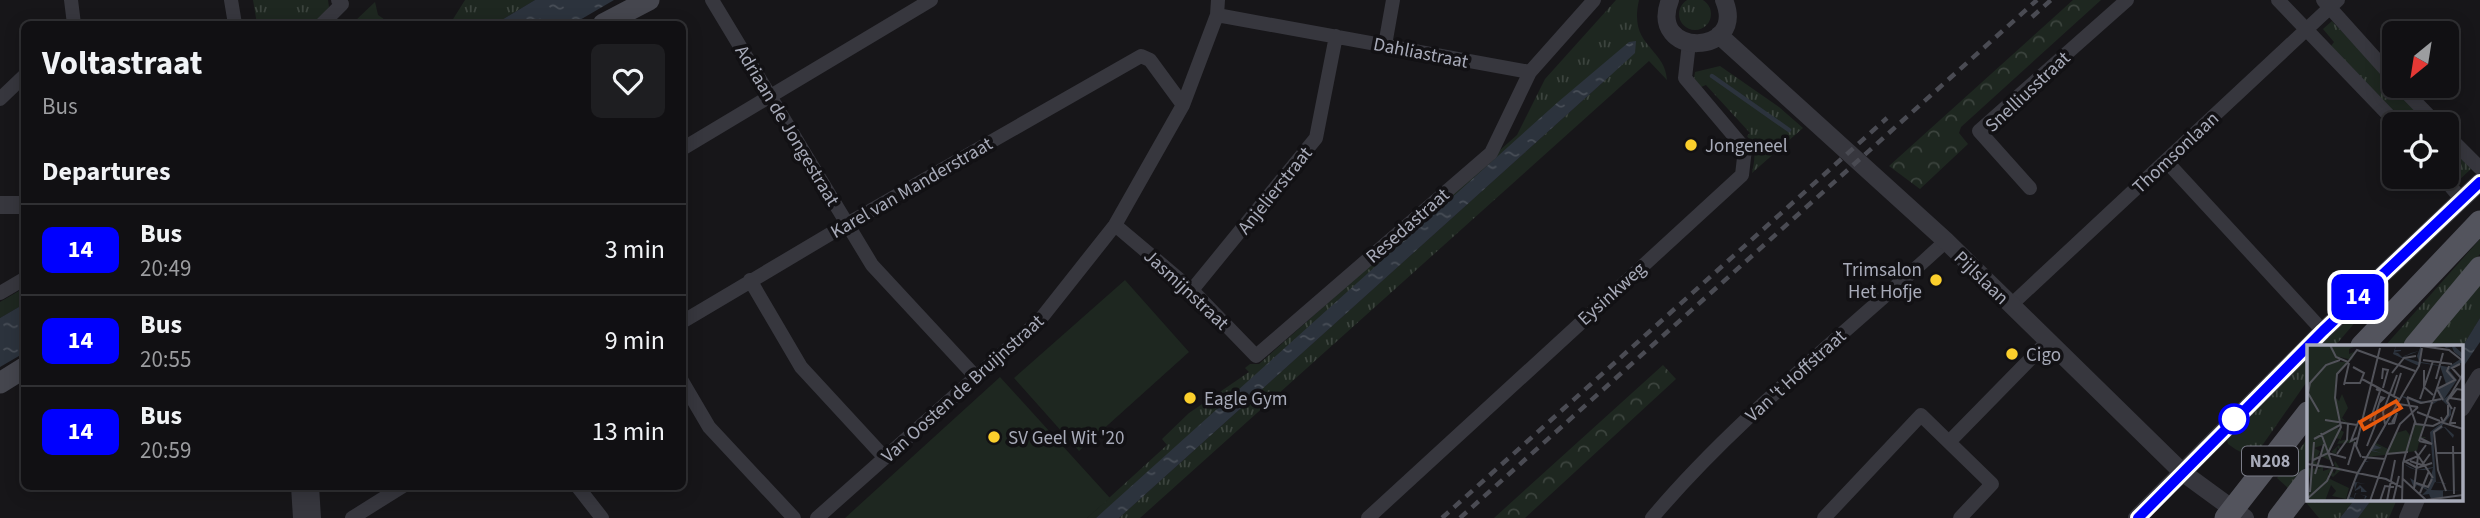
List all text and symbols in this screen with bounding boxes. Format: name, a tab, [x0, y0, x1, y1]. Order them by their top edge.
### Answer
north arrow	[2382, 21, 2459, 98]
map controls	[2382, 21, 2459, 189]
street label: Dahliastraat	[1371, 31, 1471, 76]
text: Voltastraat	[42, 40, 202, 87]
street label: Adriaan de Jongestraat	[728, 40, 846, 212]
button: heart	[591, 44, 665, 118]
street label: Snelliusstraat	[1979, 45, 2077, 139]
text: Bus	[42, 90, 78, 123]
street label: Thomsonlaan	[2127, 106, 2225, 200]
button: locate	[2382, 112, 2459, 189]
street label: Karel van Manderstraat	[826, 131, 998, 246]
place label: Jongeneel	[1705, 133, 1788, 160]
marker: Jongeneel	[1683, 137, 1699, 153]
street label: Anjelierstraat	[1231, 141, 1319, 241]
text: Departures	[42, 153, 170, 190]
street label: Resedastraat	[1360, 182, 1456, 270]
text: Bus	[140, 215, 182, 252]
text: 3 min	[605, 231, 665, 268]
text: 14	[68, 232, 93, 267]
street label: Jasmijnstraat	[1137, 244, 1235, 337]
street label: Pijlslaan	[1947, 245, 2015, 311]
text: 20:49	[140, 252, 191, 285]
street label: Eysinkweg	[1572, 256, 1652, 332]
place label: Trimsalon Het Hofje	[1843, 257, 1922, 306]
marker: Trimsalon Het Hofje	[1928, 272, 1944, 288]
line badge: 14	[2326, 274, 2390, 320]
text: 14	[2345, 279, 2371, 314]
text: Bus	[140, 306, 182, 343]
street label: Van Oosten de Bruijnstraat	[876, 308, 1051, 470]
text: 9 min	[605, 322, 665, 359]
text: 14	[68, 323, 93, 358]
street label: Van 't Hoffstraat	[1740, 323, 1853, 429]
place label: Cigo	[2026, 342, 2061, 369]
text: 20:55	[140, 343, 191, 376]
inset map	[2307, 345, 2462, 500]
marker: Cigo	[2004, 346, 2020, 362]
place label: Eagle Gym	[1204, 386, 1288, 413]
marker: Eagle Gym	[1182, 390, 1198, 406]
text: Bus	[140, 397, 182, 434]
unlabelled marker	[2219, 404, 2249, 434]
text: 13 min	[592, 413, 665, 450]
text: 14	[68, 414, 93, 449]
place label: SV Geel Wit '20	[1008, 425, 1124, 452]
marker: SV Geel Wit '20	[986, 429, 1002, 445]
text: 20:59	[140, 434, 191, 467]
road number: N208	[2242, 447, 2298, 476]

